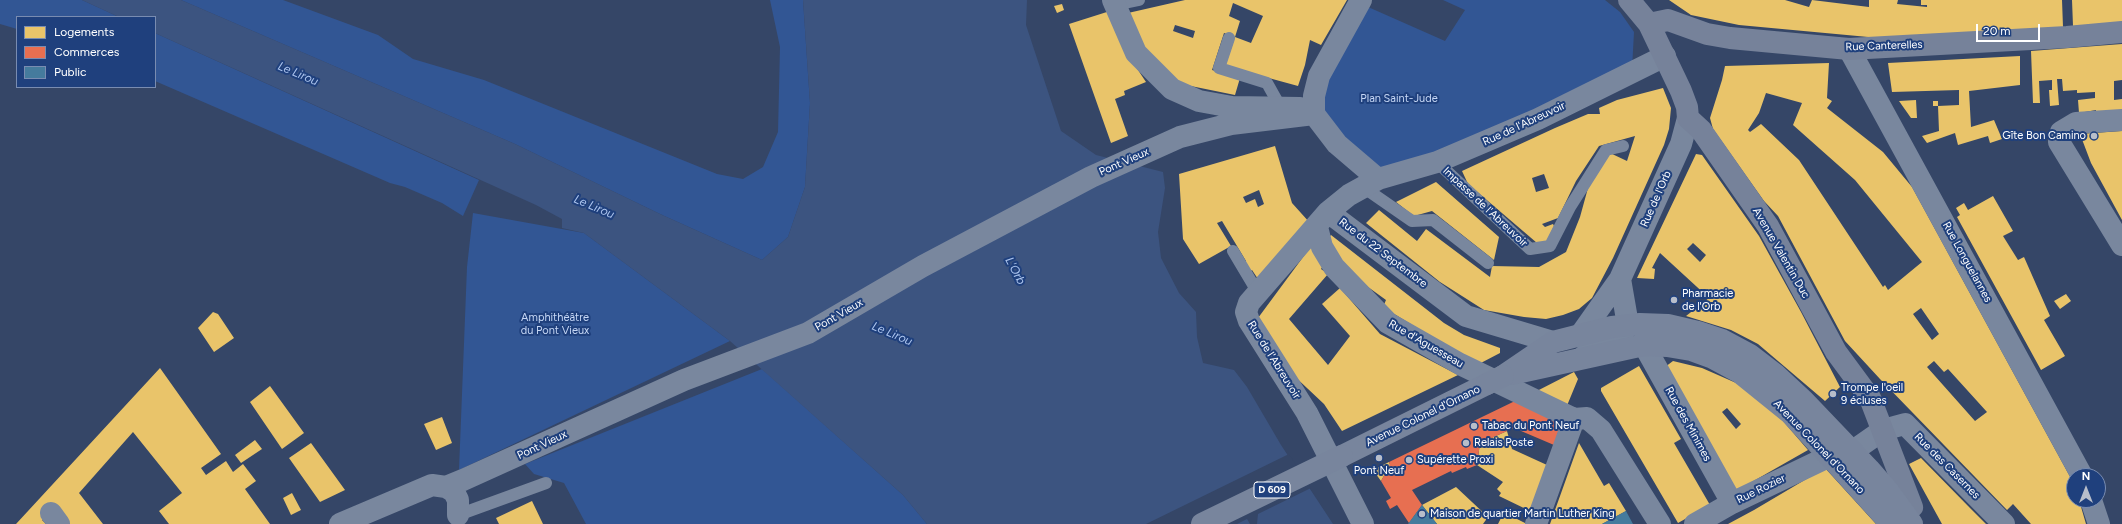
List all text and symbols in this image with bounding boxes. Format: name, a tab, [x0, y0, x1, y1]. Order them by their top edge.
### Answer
legend	[16, 16, 156, 88]
scale bar	[1978, 16, 2042, 42]
text: 20 m	[1983, 24, 2011, 38]
text: Logements	[54, 25, 114, 39]
street label: Rue Canterelles	[1845, 38, 1923, 54]
text: Commerces	[54, 45, 119, 59]
water label: Le Lirou	[276, 59, 320, 89]
text: Public	[54, 65, 87, 79]
park label: Plan Saint-Jude	[1360, 92, 1438, 106]
street label: Rue de l'Abreuvoir	[1481, 99, 1567, 149]
place label: Gîte Bon Camino	[2002, 129, 2086, 143]
marker: Gîte Bon Camino	[2089, 131, 2099, 141]
street label: Pont Vieux	[1097, 145, 1151, 179]
street label: Impasse de l'Abreuvoir	[1440, 164, 1530, 250]
street label: Rue de l'Orb	[1638, 169, 1674, 229]
water label: Le Lirou	[572, 192, 616, 222]
street label: Avenue Valentin Duc	[1750, 205, 1812, 301]
street label: Rue du 22 Septembre	[1336, 216, 1430, 290]
street label: Rue Longuelannes	[1939, 219, 1995, 305]
water label: L'Orb	[1002, 255, 1028, 287]
place label: Pharmacie de l'Orb	[1682, 287, 1733, 313]
marker: Pharmacie de l'Orb	[1669, 295, 1679, 305]
street label: Pont Vieux	[813, 296, 865, 334]
park label: Amphithéâtre du Pont Vieux	[521, 311, 589, 337]
street label: Rue d'Aguesseau	[1386, 317, 1466, 371]
water label: Le Lirou	[870, 319, 914, 349]
street label: Rue de l'Abreuvoir	[1245, 319, 1303, 401]
place label: Trompe l'oeil 9 écluses	[1841, 381, 1903, 407]
street label: Avenue Colonel d'Ornano	[1364, 383, 1482, 449]
street label: Rue des Minimes	[1662, 384, 1714, 464]
marker: Trompe l'oeil 9 écluses	[1828, 389, 1838, 399]
street label: Avenue Colonel d'Ornano	[1771, 397, 1867, 497]
place label: Tabac du Pont Neuf	[1482, 419, 1579, 433]
marker: Tabac du Pont Neuf	[1469, 421, 1479, 431]
street label: Pont Vieux	[515, 428, 569, 462]
street label: Rue des Casernes	[1911, 430, 1983, 502]
place label: Relais Poste	[1474, 436, 1533, 450]
marker: Relais Poste	[1461, 438, 1471, 448]
marker: Pont Neuf	[1374, 453, 1384, 463]
place label: Supérette Proxi	[1417, 453, 1493, 467]
marker: Supérette Proxi	[1404, 455, 1414, 465]
place label: Pont Neuf	[1354, 464, 1404, 478]
north arrow	[2066, 468, 2106, 508]
text: N	[2082, 470, 2090, 483]
street label: Rue Rozier	[1734, 472, 1788, 506]
road number: D 609	[1254, 482, 1290, 498]
place label: Maison de quartier Martin Luther King	[1430, 507, 1615, 521]
marker: Maison de quartier Martin Luther King	[1417, 509, 1427, 519]

